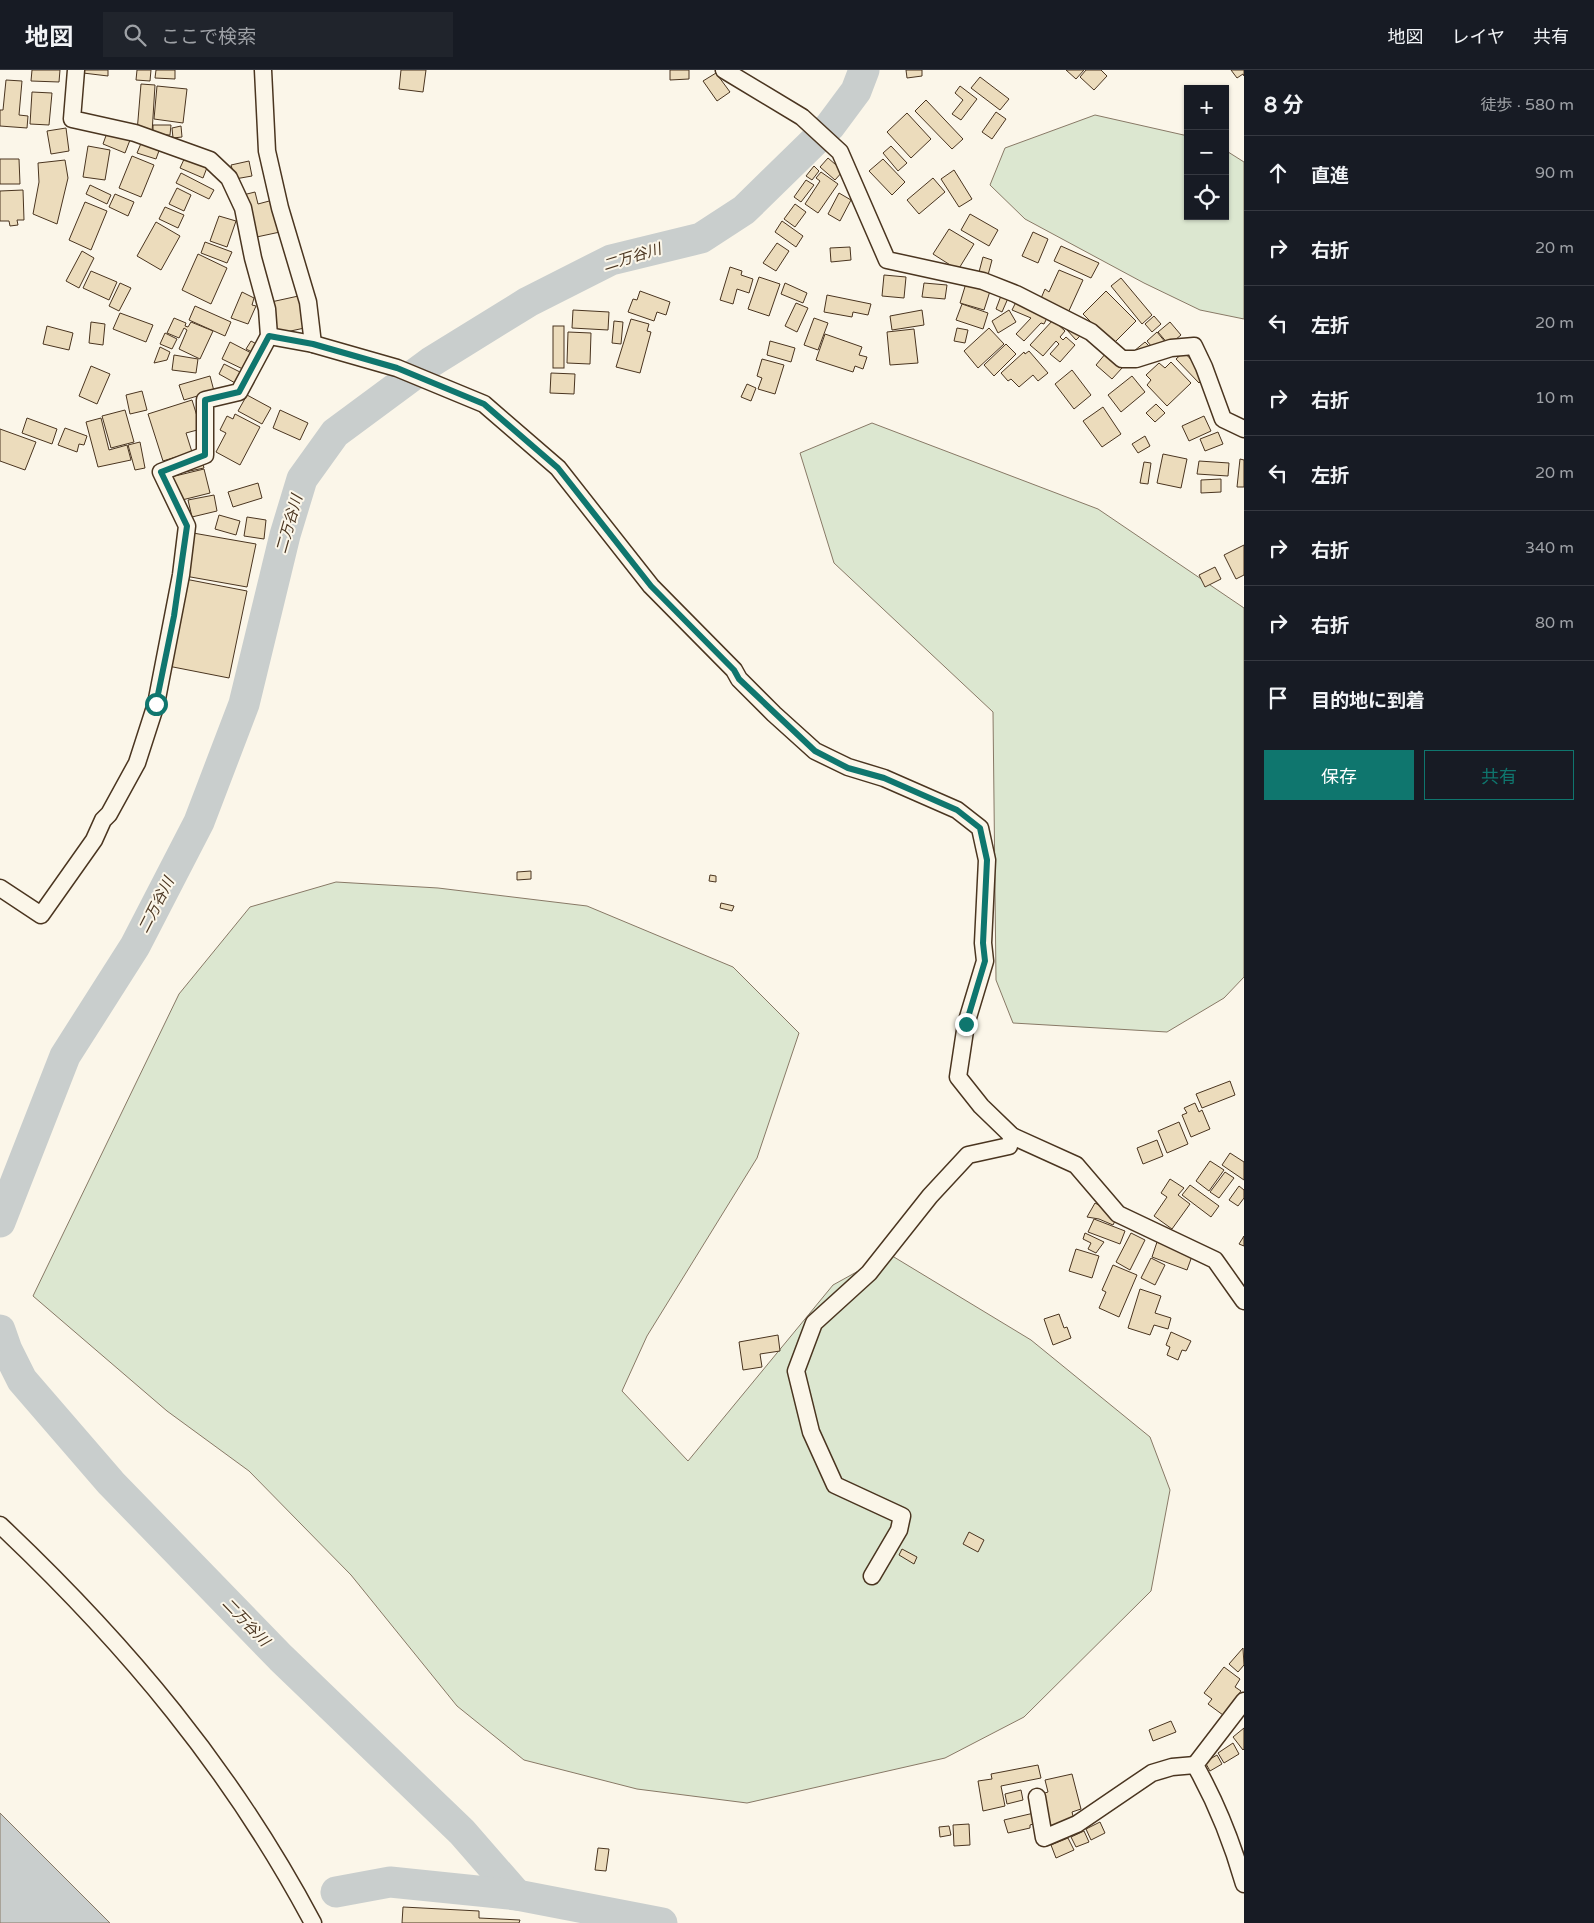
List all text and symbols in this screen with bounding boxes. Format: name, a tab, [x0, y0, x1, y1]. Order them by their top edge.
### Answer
search box	[103, 12, 453, 57]
icon: search	[121, 21, 149, 49]
text: 地図	[25, 23, 73, 52]
text: ここで検索	[161, 26, 256, 48]
text: 地図	[1388, 26, 1424, 48]
text: レイヤ	[1452, 26, 1505, 48]
text: 共有	[1533, 26, 1569, 48]
map controls	[1184, 85, 1229, 220]
button: +	[1184, 85, 1229, 130]
text: 8 分	[1264, 93, 1304, 118]
text: 徒歩 · 580 m	[1481, 95, 1574, 115]
button: −	[1184, 130, 1229, 175]
icon: ahead	[1264, 159, 1292, 187]
text: 90 m	[1535, 163, 1574, 183]
text: 直進	[1311, 165, 1349, 187]
button: locate	[1184, 175, 1229, 220]
icon: right	[1264, 234, 1292, 262]
text: 20 m	[1535, 238, 1574, 258]
water label: 二万谷川	[601, 239, 665, 274]
text: 右折	[1311, 240, 1349, 262]
icon: left	[1264, 309, 1292, 337]
text: 20 m	[1535, 313, 1574, 333]
text: 左折	[1311, 315, 1349, 337]
icon: right	[1264, 384, 1292, 412]
text: 10 m	[1535, 388, 1574, 408]
text: 右折	[1311, 390, 1349, 412]
icon: left	[1264, 459, 1292, 487]
text: 20 m	[1535, 463, 1574, 483]
text: 左折	[1311, 465, 1349, 487]
water label: 二万谷川	[272, 491, 306, 555]
icon: right	[1264, 534, 1292, 562]
text: 340 m	[1525, 538, 1574, 558]
text: 右折	[1311, 540, 1349, 562]
icon: right	[1264, 609, 1292, 637]
text: 80 m	[1535, 613, 1574, 633]
text: 右折	[1311, 615, 1349, 637]
icon: arrive	[1264, 684, 1292, 712]
text: 目的地に到着	[1311, 690, 1425, 712]
route start	[145, 693, 168, 716]
button: 保存	[1264, 750, 1414, 800]
button: 共有	[1424, 750, 1574, 800]
water label: 二万谷川	[134, 872, 179, 936]
route end	[955, 1013, 978, 1036]
water label: 二万谷川	[219, 1594, 275, 1651]

